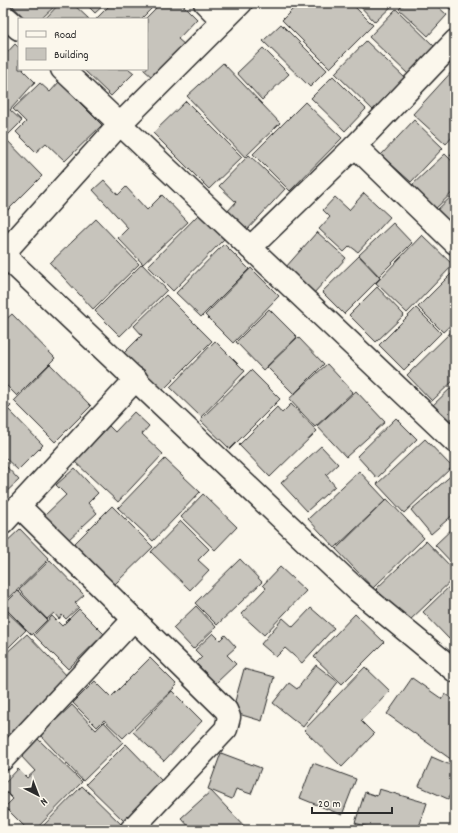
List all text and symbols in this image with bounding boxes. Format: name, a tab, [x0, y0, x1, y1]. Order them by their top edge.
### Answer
legend	[18, 18, 148, 70]
text: Road	[54, 27, 76, 44]
text: Building	[54, 47, 89, 64]
north arrow	[18, 775, 58, 815]
scale bar	[312, 789, 392, 815]
text: N	[36, 793, 51, 809]
text: 20 m	[318, 796, 341, 813]

